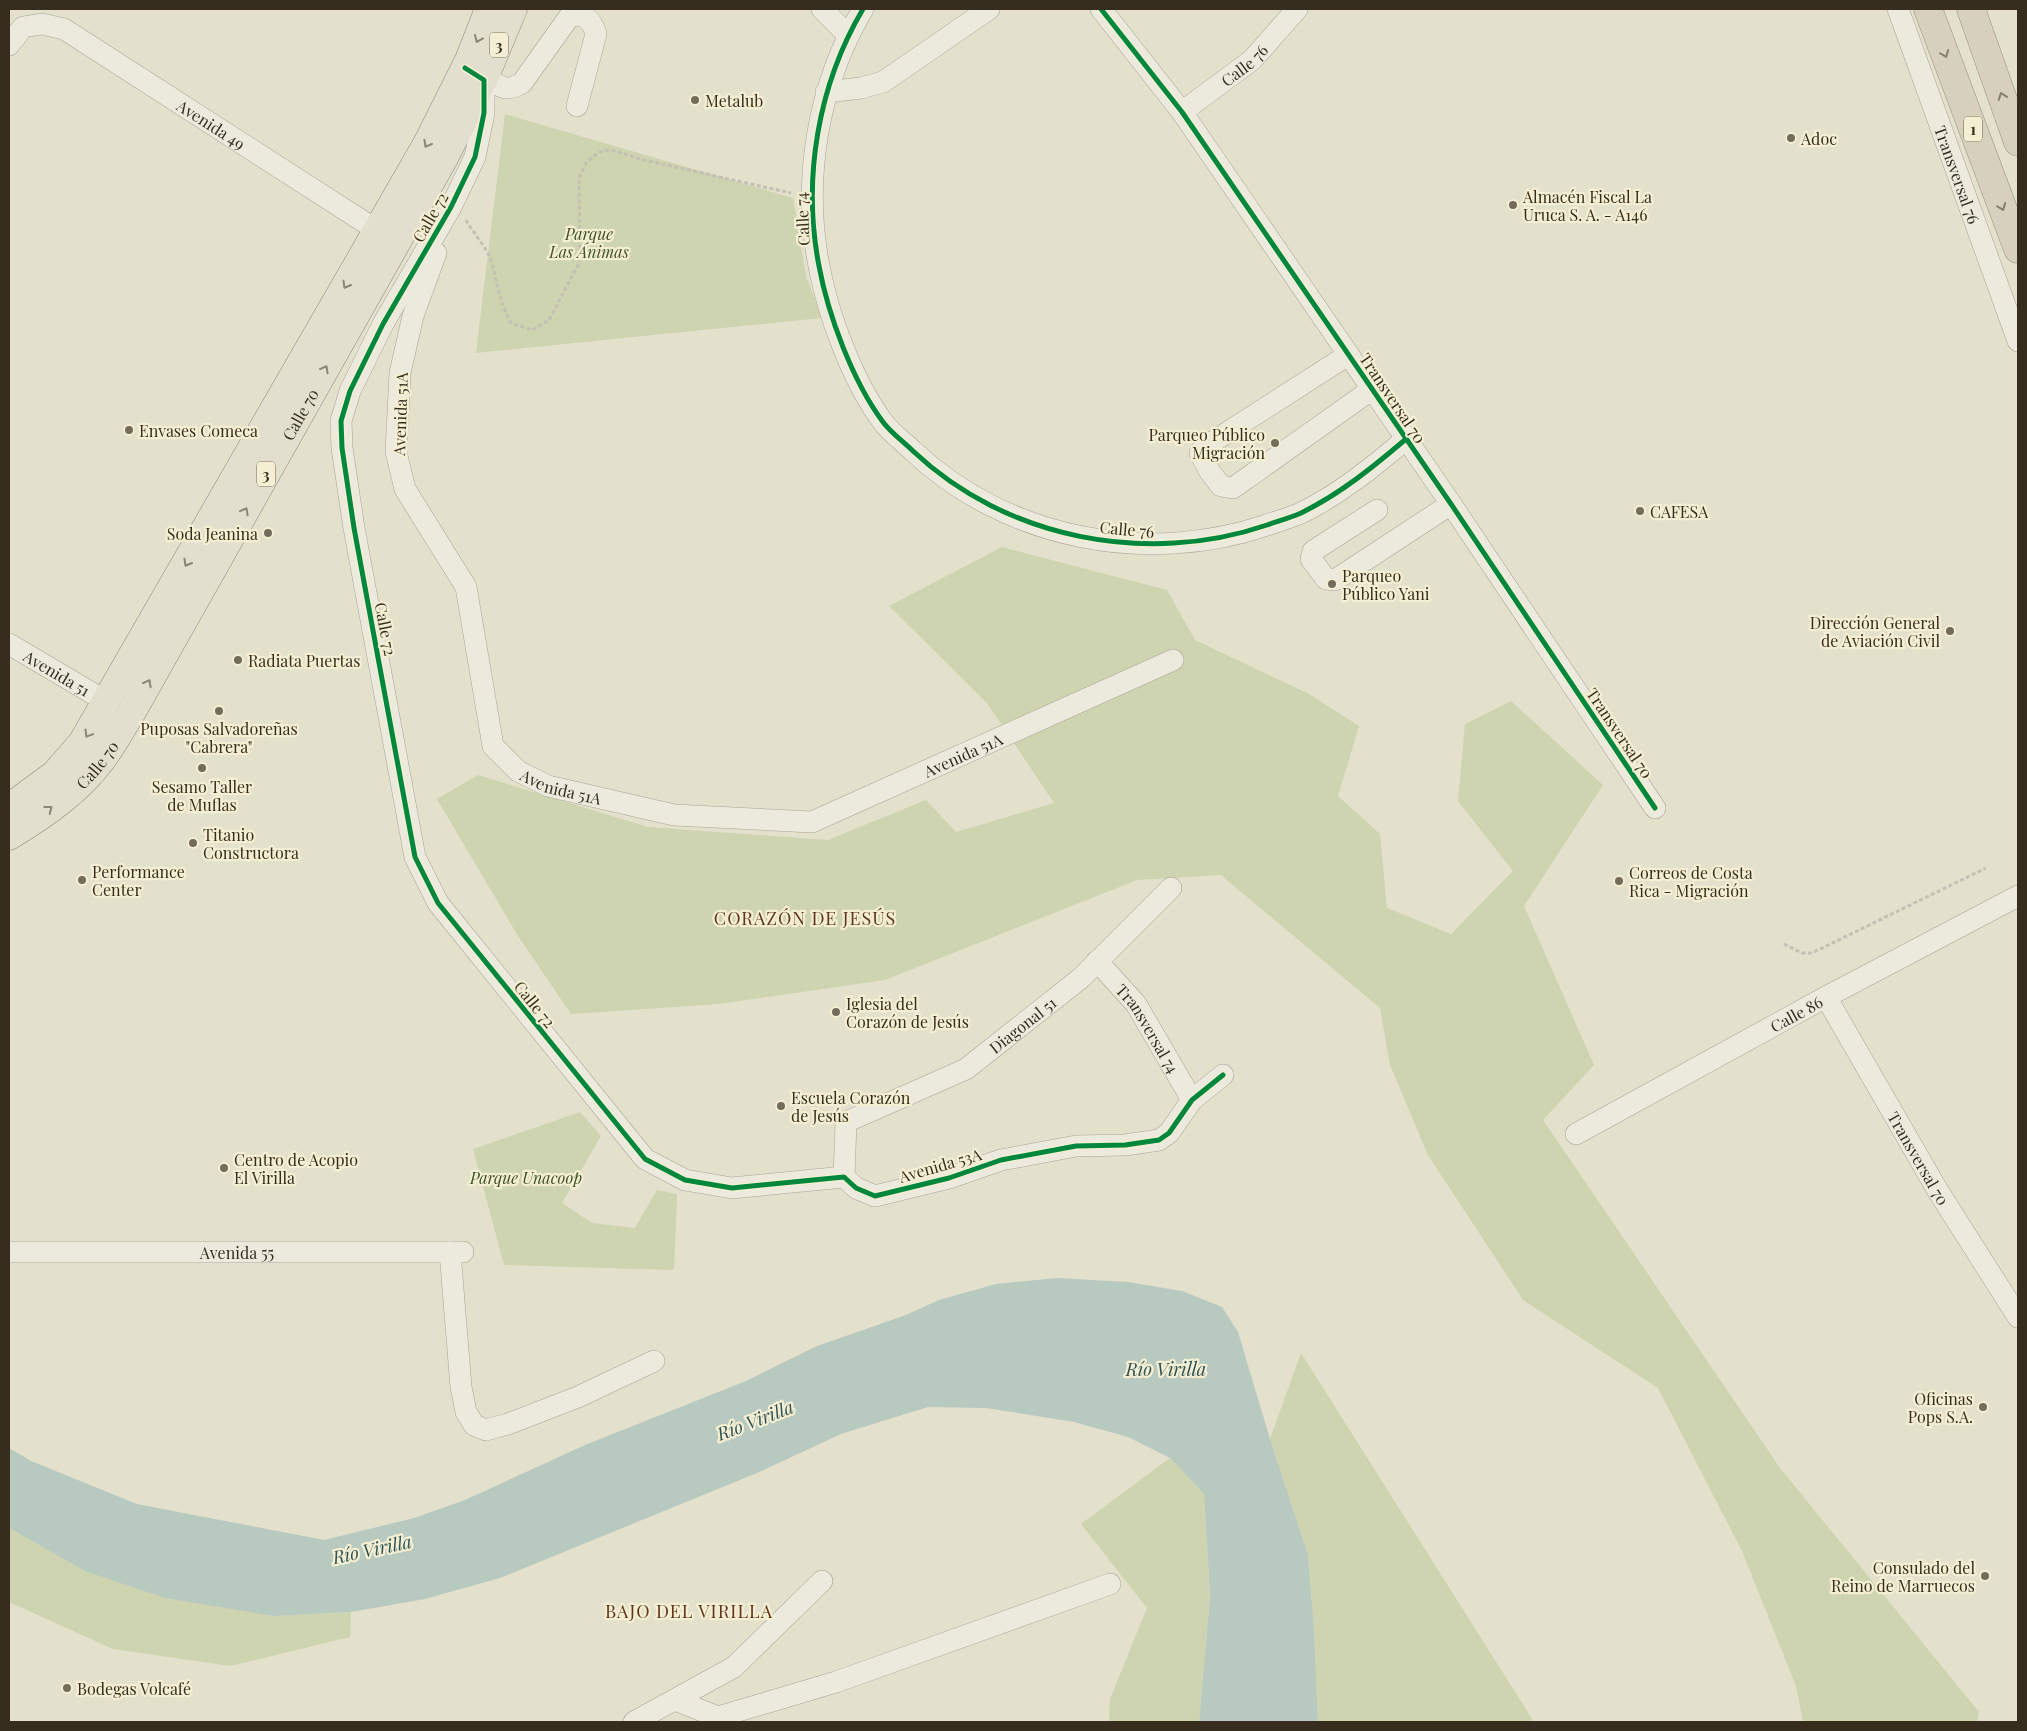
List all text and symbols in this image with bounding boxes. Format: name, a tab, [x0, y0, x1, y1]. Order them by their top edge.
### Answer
road number: 3	[490, 32, 508, 58]
one-way arrow	[474, 34, 484, 43]
street label: Calle 76	[1216, 39, 1272, 90]
one-way arrow	[1939, 50, 1949, 58]
place label: Metalub	[705, 90, 763, 111]
one-way arrow	[1998, 92, 2008, 101]
street label: Avenida 49	[173, 94, 250, 154]
marker: Metalub	[689, 94, 701, 106]
road number: 1	[1964, 116, 1982, 142]
street label: Transversal 76	[1930, 122, 1985, 227]
place label: Adoc	[1800, 128, 1837, 149]
marker: Adoc	[1785, 132, 1797, 144]
one-way arrow	[423, 139, 433, 148]
place label: Almacén Fiscal La Uruca S. A. - A146	[1522, 186, 1652, 225]
street label: Calle 72	[407, 188, 453, 246]
street label: Calle 74	[790, 191, 814, 246]
marker: Almacén Fiscal La Uruca S. A. - A146	[1507, 199, 1519, 211]
one-way arrow	[1996, 202, 2006, 210]
park label: Parque Las Ánimas	[548, 223, 629, 262]
one-way arrow	[343, 280, 353, 289]
street label: Transversal 70	[1355, 349, 1431, 447]
one-way arrow	[319, 365, 329, 374]
street label: Avenida 51A	[388, 371, 412, 457]
street label: Calle 70	[277, 385, 323, 444]
place label: Envases Comeca	[139, 420, 258, 441]
marker: Envases Comeca	[123, 424, 135, 436]
place label: Parqueo Público Migración	[1149, 424, 1265, 463]
marker: Parqueo Público Migración	[1269, 437, 1281, 449]
road number: 3	[257, 462, 275, 486]
place label: CAFESA	[1650, 501, 1709, 522]
marker: CAFESA	[1634, 505, 1646, 517]
one-way arrow	[239, 507, 249, 516]
street label: Calle 76	[1099, 516, 1155, 542]
place label: Soda Jeanina	[167, 523, 258, 544]
marker: Soda Jeanina	[262, 527, 274, 539]
one-way arrow	[183, 557, 193, 566]
place label: Parqueo Público Yani	[1342, 565, 1430, 604]
marker: Parqueo Público Yani	[1326, 578, 1338, 590]
street label: Calle 72	[371, 600, 401, 658]
place label: Dirección General de Aviación Civil	[1810, 612, 1940, 651]
marker: Dirección General de Aviación Civil	[1944, 625, 1956, 637]
street label: Avenida 51	[19, 644, 94, 700]
place label: Radiata Puertas	[248, 650, 360, 671]
marker: Radiata Puertas	[232, 654, 244, 666]
one-way arrow	[142, 679, 152, 688]
street label: Transversal 70	[1582, 684, 1658, 782]
marker: Puposas Salvadoreñas "Cabrera"	[213, 705, 225, 717]
place label: Puposas Salvadoreñas "Cabrera"	[140, 718, 298, 757]
street label: Avenida 51A	[919, 727, 1006, 782]
one-way arrow	[84, 728, 94, 737]
street label: Calle 70	[71, 736, 122, 793]
marker: Sesamo Taller de Muflas	[196, 762, 208, 774]
street label: Avenida 51A	[516, 763, 604, 809]
place label: Sesamo Taller de Muflas	[152, 776, 252, 815]
one-way arrow	[43, 806, 53, 815]
place label: Titanio Constructora	[203, 824, 299, 863]
marker: Titanio Constructora	[187, 837, 199, 849]
place label: Performance Center	[92, 861, 185, 900]
place label: Correos de Costa Rica - Migración	[1629, 862, 1753, 901]
marker: Performance Center	[76, 874, 88, 886]
marker: Correos de Costa Rica - Migración	[1613, 875, 1625, 887]
district label: CORAZÓN DE JESÚS	[714, 906, 896, 930]
street label: Calle 72	[510, 976, 560, 1032]
street label: Transversal 74	[1112, 979, 1184, 1077]
street label: Diagonal 51	[984, 991, 1060, 1058]
street label: Calle 86	[1766, 991, 1826, 1036]
place label: Iglesia del Corazón de Jesús	[846, 993, 969, 1032]
marker: Iglesia del Corazón de Jesús	[830, 1006, 842, 1018]
place label: Escuela Corazón de Jesús	[791, 1087, 911, 1126]
marker: Escuela Corazón de Jesús	[775, 1100, 787, 1112]
street label: Transversal 70	[1884, 1108, 1954, 1209]
street label: Avenida 53A	[895, 1143, 985, 1187]
place label: Centro de Acopio El Virilla	[234, 1149, 358, 1188]
marker: Centro de Acopio El Virilla	[218, 1162, 230, 1174]
park label: Parque Unacoop	[469, 1167, 582, 1188]
street label: Avenida 55	[199, 1242, 274, 1263]
water label: Río Virilla	[1125, 1357, 1206, 1381]
place label: Oficinas Pops S.A.	[1908, 1388, 1973, 1427]
water label: Río Virilla	[712, 1394, 797, 1446]
marker: Oficinas Pops S.A.	[1977, 1401, 1989, 1413]
water label: Río Virilla	[329, 1529, 414, 1569]
place label: Consulado del Reino de Marruecos	[1831, 1557, 1975, 1596]
marker: Consulado del Reino de Marruecos	[1979, 1570, 1991, 1582]
district label: BAJO DEL VIRILLA	[605, 1599, 773, 1623]
place label: Bodegas Volcafé	[77, 1678, 191, 1699]
marker: Bodegas Volcafé	[61, 1682, 73, 1694]

